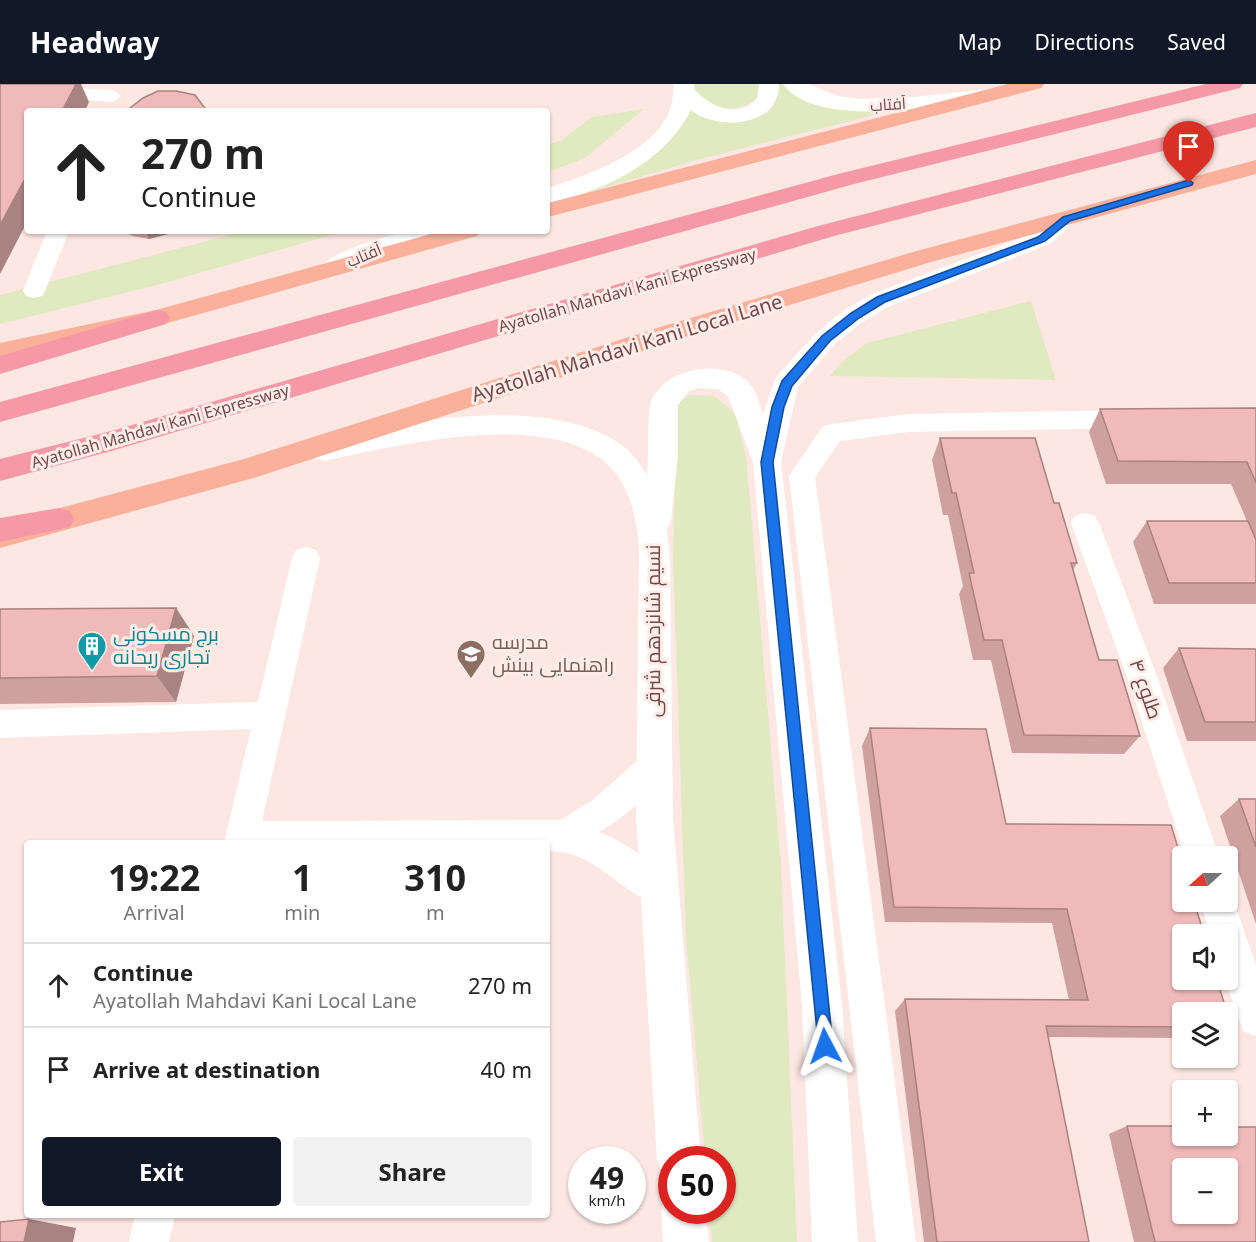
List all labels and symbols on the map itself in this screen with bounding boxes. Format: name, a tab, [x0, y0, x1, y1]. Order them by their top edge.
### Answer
street label: آفتاب	[869, 92, 907, 116]
pin	[1163, 121, 1214, 183]
street label: آفتاب	[343, 238, 386, 272]
street label: Ayatollah Mahdavi Kani Expressway	[495, 242, 759, 337]
street label: Ayatollah Mahdavi Kani Local Lane	[468, 287, 786, 408]
street label: Ayatollah Mahdavi Kani Expressway	[28, 378, 292, 473]
street label: نسیم شانزدهم شرقی	[639, 545, 667, 717]
place label: برج مسکونی تجاری ریحانه	[113, 620, 219, 670]
place label: مدرسه راهنمایی بینش	[492, 628, 614, 678]
building icon: برج مسکونی تجاری ریحانه	[76, 630, 108, 672]
school or university icon: مدرسه راهنمایی بینش	[455, 638, 487, 680]
street label: طلوع ۴	[1123, 655, 1169, 723]
north arrow	[1172, 846, 1238, 912]
position arrow	[793, 1014, 857, 1078]
speed limit sign: 50	[658, 1146, 736, 1224]

